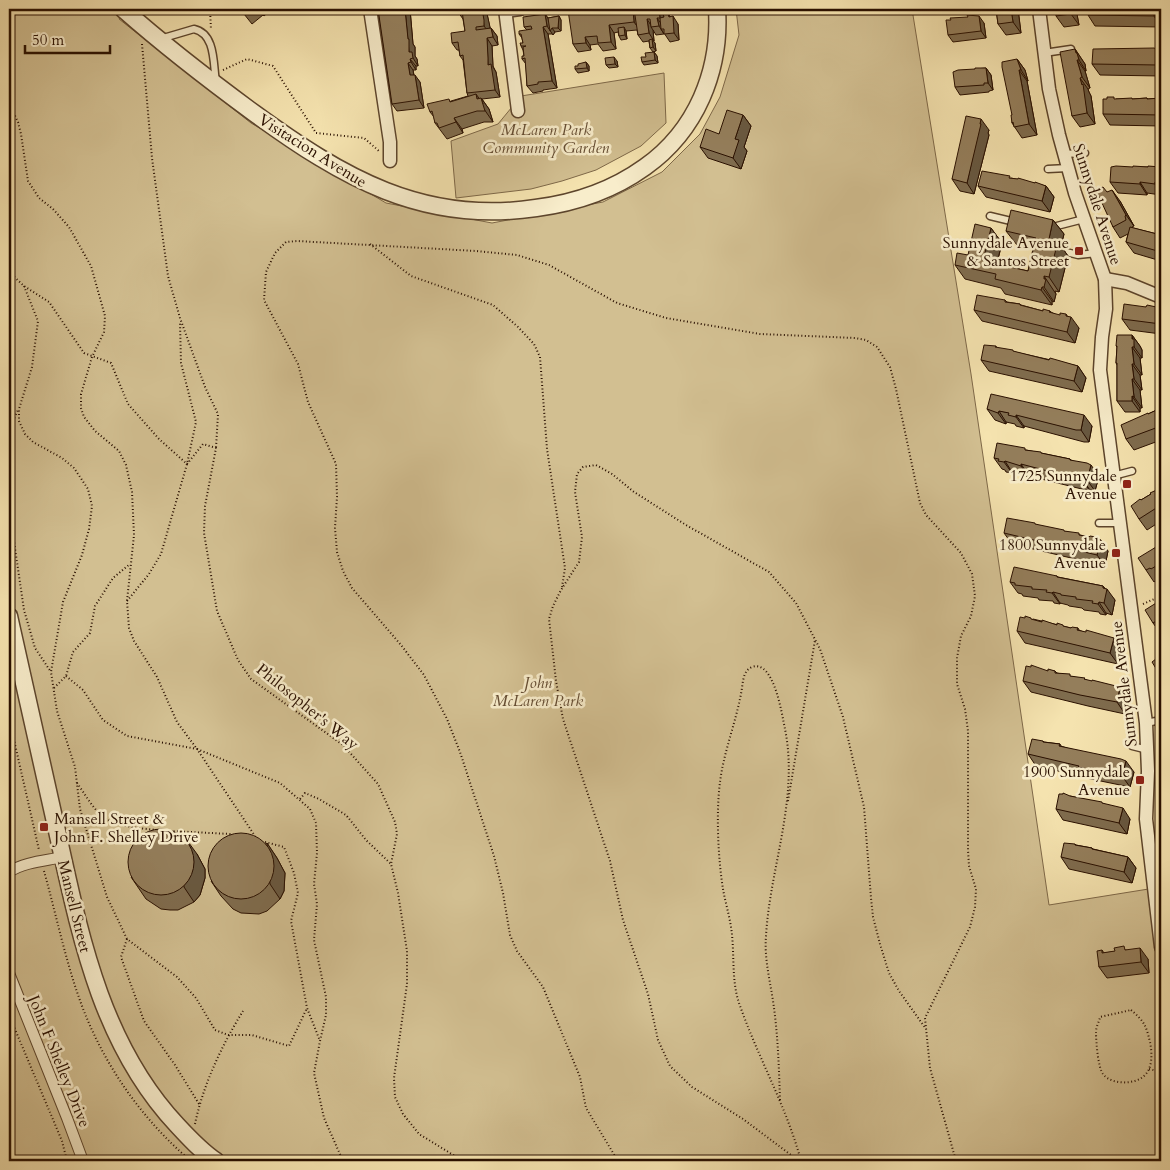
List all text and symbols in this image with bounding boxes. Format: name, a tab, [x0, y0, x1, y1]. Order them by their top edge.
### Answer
scale bar	[25, 22, 110, 54]
text: 50 m	[32, 30, 64, 50]
street label: Visitacion Avenue	[254, 109, 371, 193]
park label: McLaren Park Community Garden	[483, 119, 610, 159]
street label: Sunnydale Avenue	[1067, 141, 1127, 268]
place label: Sunnydale Avenue & Santos Street	[943, 232, 1069, 272]
marker: Sunnydale Avenue & Santos Street	[1073, 245, 1085, 257]
place label: 1725 Sunnydale Avenue	[1010, 465, 1117, 505]
marker: 1725 Sunnydale Avenue	[1121, 478, 1133, 490]
place label: 1800 Sunnydale Avenue	[999, 534, 1106, 574]
marker: 1800 Sunnydale Avenue	[1110, 547, 1122, 559]
street label: Sunnydale Avenue	[1105, 620, 1143, 748]
street label: Philosopher's Way	[251, 659, 364, 755]
park label: John McLaren Park	[493, 672, 583, 712]
place label: 1900 Sunnydale Avenue	[1023, 761, 1130, 801]
marker: 1900 Sunnydale Avenue	[1134, 774, 1146, 786]
place label: Mansell Street & John F. Shelley Drive	[52, 808, 199, 848]
marker: Mansell Street & John F. Shelley Drive	[38, 821, 50, 833]
street label: Mansell Street	[52, 858, 96, 955]
street label: John F Shelley Drive	[22, 990, 96, 1131]

